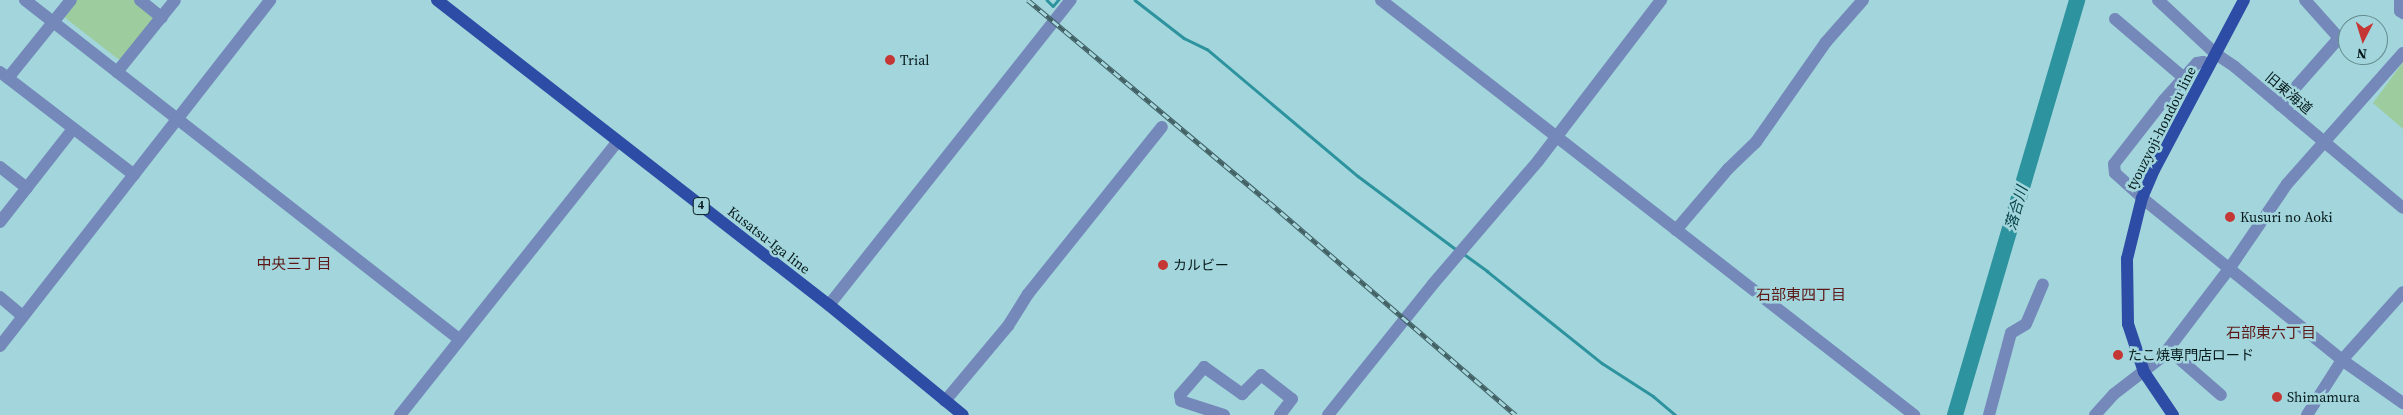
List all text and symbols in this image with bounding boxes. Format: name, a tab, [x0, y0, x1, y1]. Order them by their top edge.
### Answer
north arrow	[2338, 15, 2388, 65]
text: N	[2356, 44, 2368, 64]
place label: Trial	[900, 52, 929, 68]
marker: Trial	[884, 54, 896, 66]
street label: tyouzyoji-hondou line	[2123, 64, 2199, 192]
street label: 旧東海道	[2262, 69, 2316, 117]
water label: 落合川	[2001, 184, 2031, 232]
road number: 4	[692, 197, 710, 216]
street label: Kusatsu-Iga line	[725, 203, 813, 277]
place label: Kusuri no Aoki	[2240, 209, 2333, 225]
marker: Kusuri no Aoki	[2224, 211, 2236, 223]
district label: 中央三丁目	[257, 255, 331, 273]
place label: カルビー	[1173, 257, 1229, 273]
marker: カルビー	[1157, 259, 1169, 271]
district label: 石部東四丁目	[1756, 286, 1846, 304]
district label: 石部東六丁目	[2226, 324, 2316, 342]
place label: たこ焼専門店ロード	[2128, 347, 2254, 363]
marker: たこ焼専門店ロード	[2112, 349, 2124, 361]
place label: Shimamura	[2287, 389, 2360, 405]
marker: Shimamura	[2271, 391, 2283, 403]

